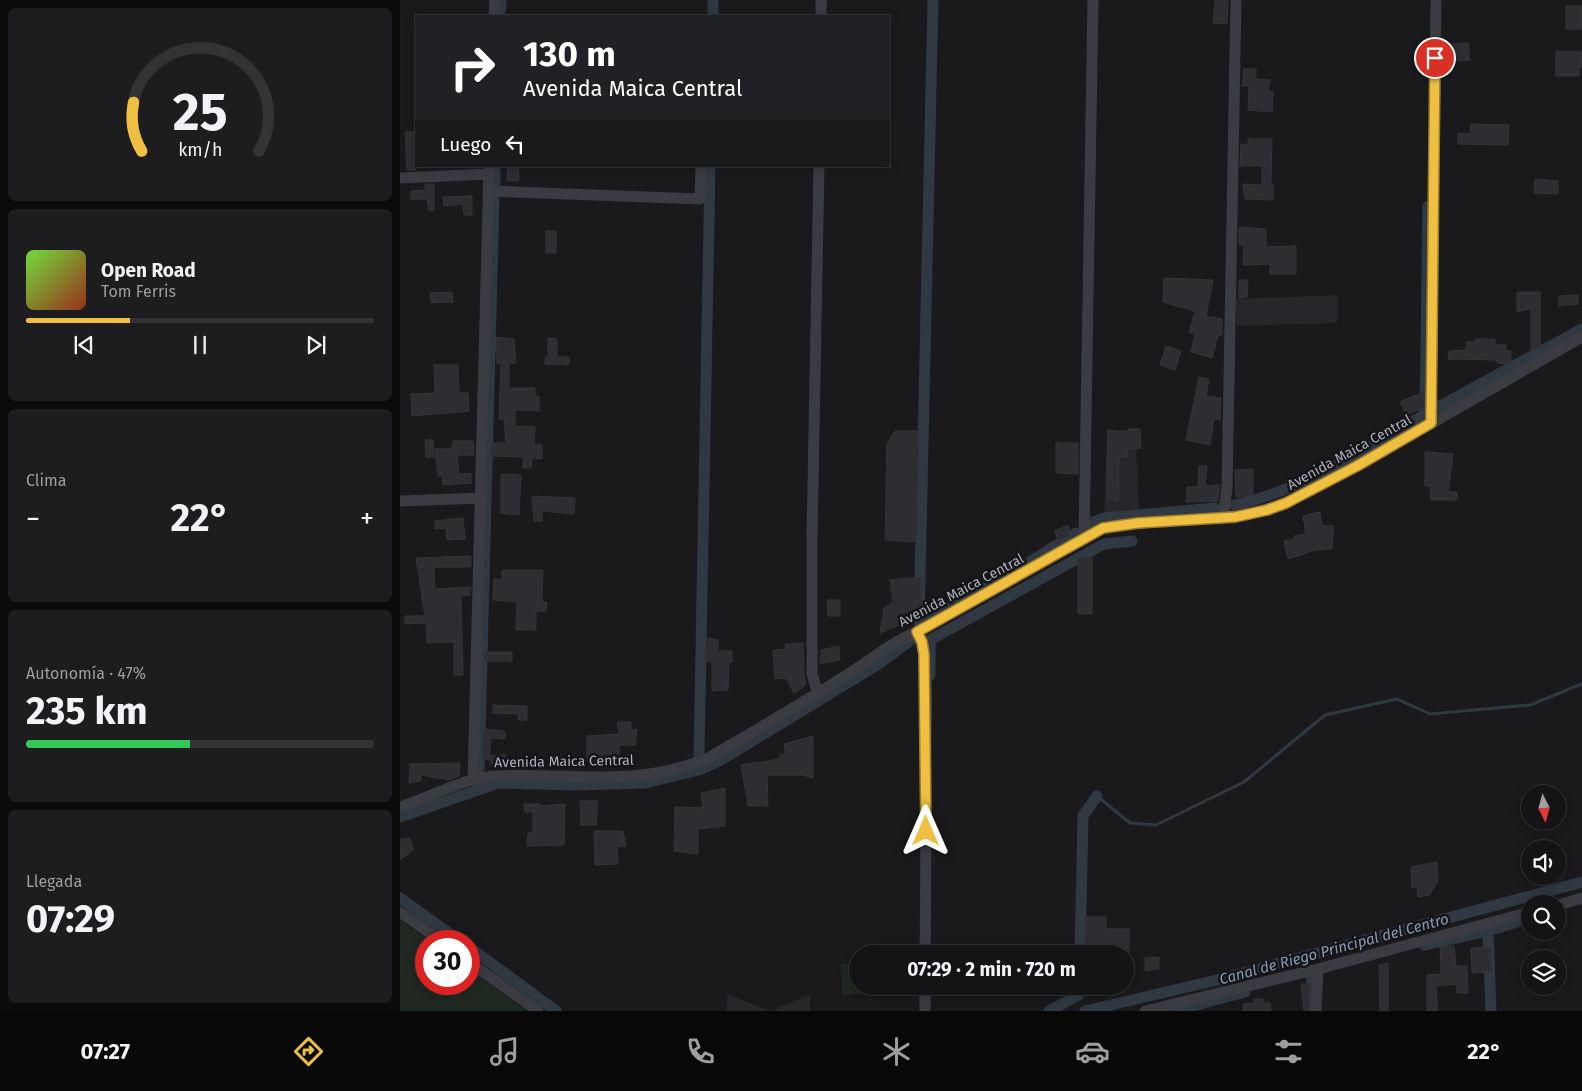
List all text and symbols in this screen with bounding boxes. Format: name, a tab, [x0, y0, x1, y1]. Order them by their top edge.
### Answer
text: 130 m	[523, 33, 616, 75]
icon: right	[440, 35, 505, 100]
pin	[1414, 37, 1456, 79]
icon: arrive	[1421, 44, 1449, 72]
text: Avenida Maica Central	[523, 75, 742, 102]
text: 25	[173, 81, 227, 144]
icon: left	[501, 130, 529, 158]
text: Luego	[440, 133, 491, 156]
text: km/h	[178, 139, 222, 161]
text: Open Road	[101, 259, 196, 282]
text: Tom Ferris	[101, 282, 176, 301]
icon: previous	[70, 331, 98, 359]
icon: pause	[186, 331, 214, 359]
icon: next	[302, 331, 330, 359]
street label: Avenida Maica Central	[1284, 411, 1414, 494]
text: Clima	[26, 471, 66, 490]
text: 22°	[170, 495, 230, 541]
text: −	[26, 502, 40, 535]
text: +	[360, 502, 374, 535]
street label: Avenida Maica Central	[896, 550, 1027, 631]
text: Autonomía · 47%	[26, 664, 146, 683]
text: 235 km	[26, 688, 148, 734]
street label: Avenida Maica Central	[494, 752, 634, 771]
north arrow	[1521, 785, 1566, 830]
map controls	[1521, 785, 1566, 995]
position arrow	[899, 804, 951, 856]
button: sound	[1521, 840, 1566, 885]
text: Llegada	[26, 872, 82, 891]
button: search	[1521, 895, 1566, 940]
text: 07:29	[26, 896, 115, 942]
water label: Canal de Riego Principal del Centro	[1217, 910, 1451, 988]
speed limit sign: 30	[415, 930, 480, 995]
button: layers	[1521, 950, 1566, 995]
text: 07:29 · 2 min · 720 m	[907, 958, 1076, 981]
icon: directions	[291, 1034, 326, 1069]
icon: music	[487, 1034, 522, 1069]
icon: phone	[683, 1034, 718, 1069]
icon: climate	[879, 1034, 914, 1069]
icon: car	[1075, 1034, 1110, 1069]
icon: filters	[1271, 1034, 1306, 1069]
text: 07:27	[81, 1038, 130, 1065]
text: 22°	[1467, 1038, 1501, 1065]

